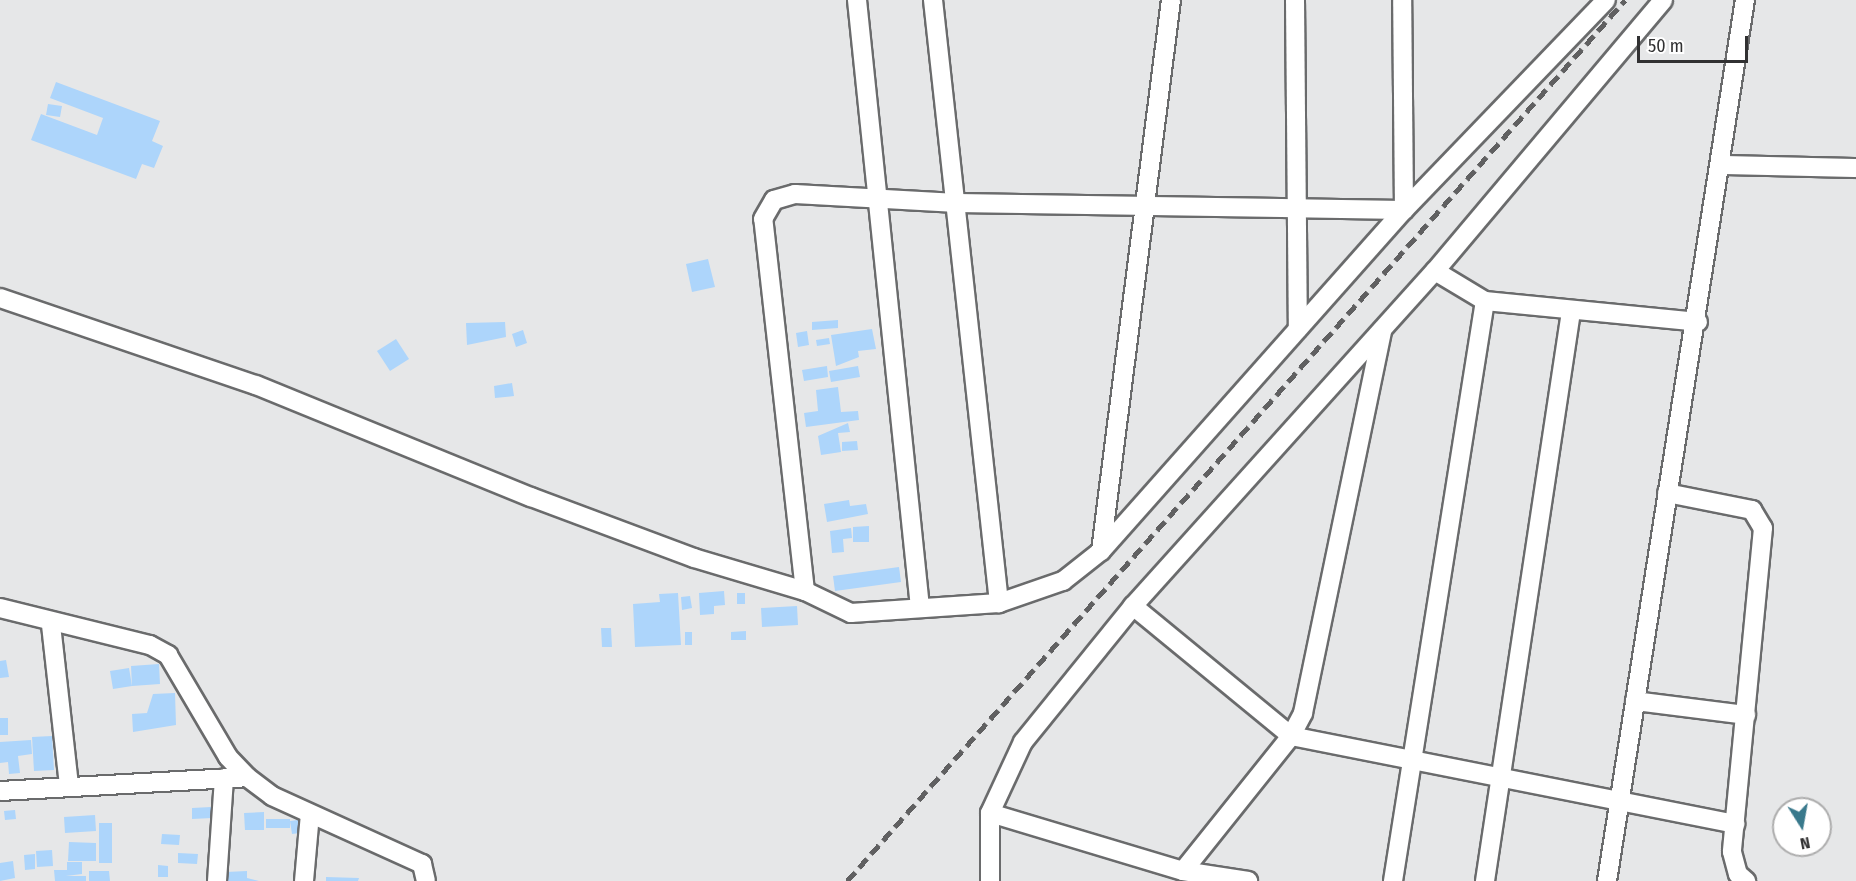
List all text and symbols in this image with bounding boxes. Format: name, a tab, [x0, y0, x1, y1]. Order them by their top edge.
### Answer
scale bar	[1640, 24, 1751, 62]
text: 50 m	[1648, 35, 1684, 57]
north arrow	[1772, 797, 1832, 857]
text: N	[1799, 833, 1812, 853]

